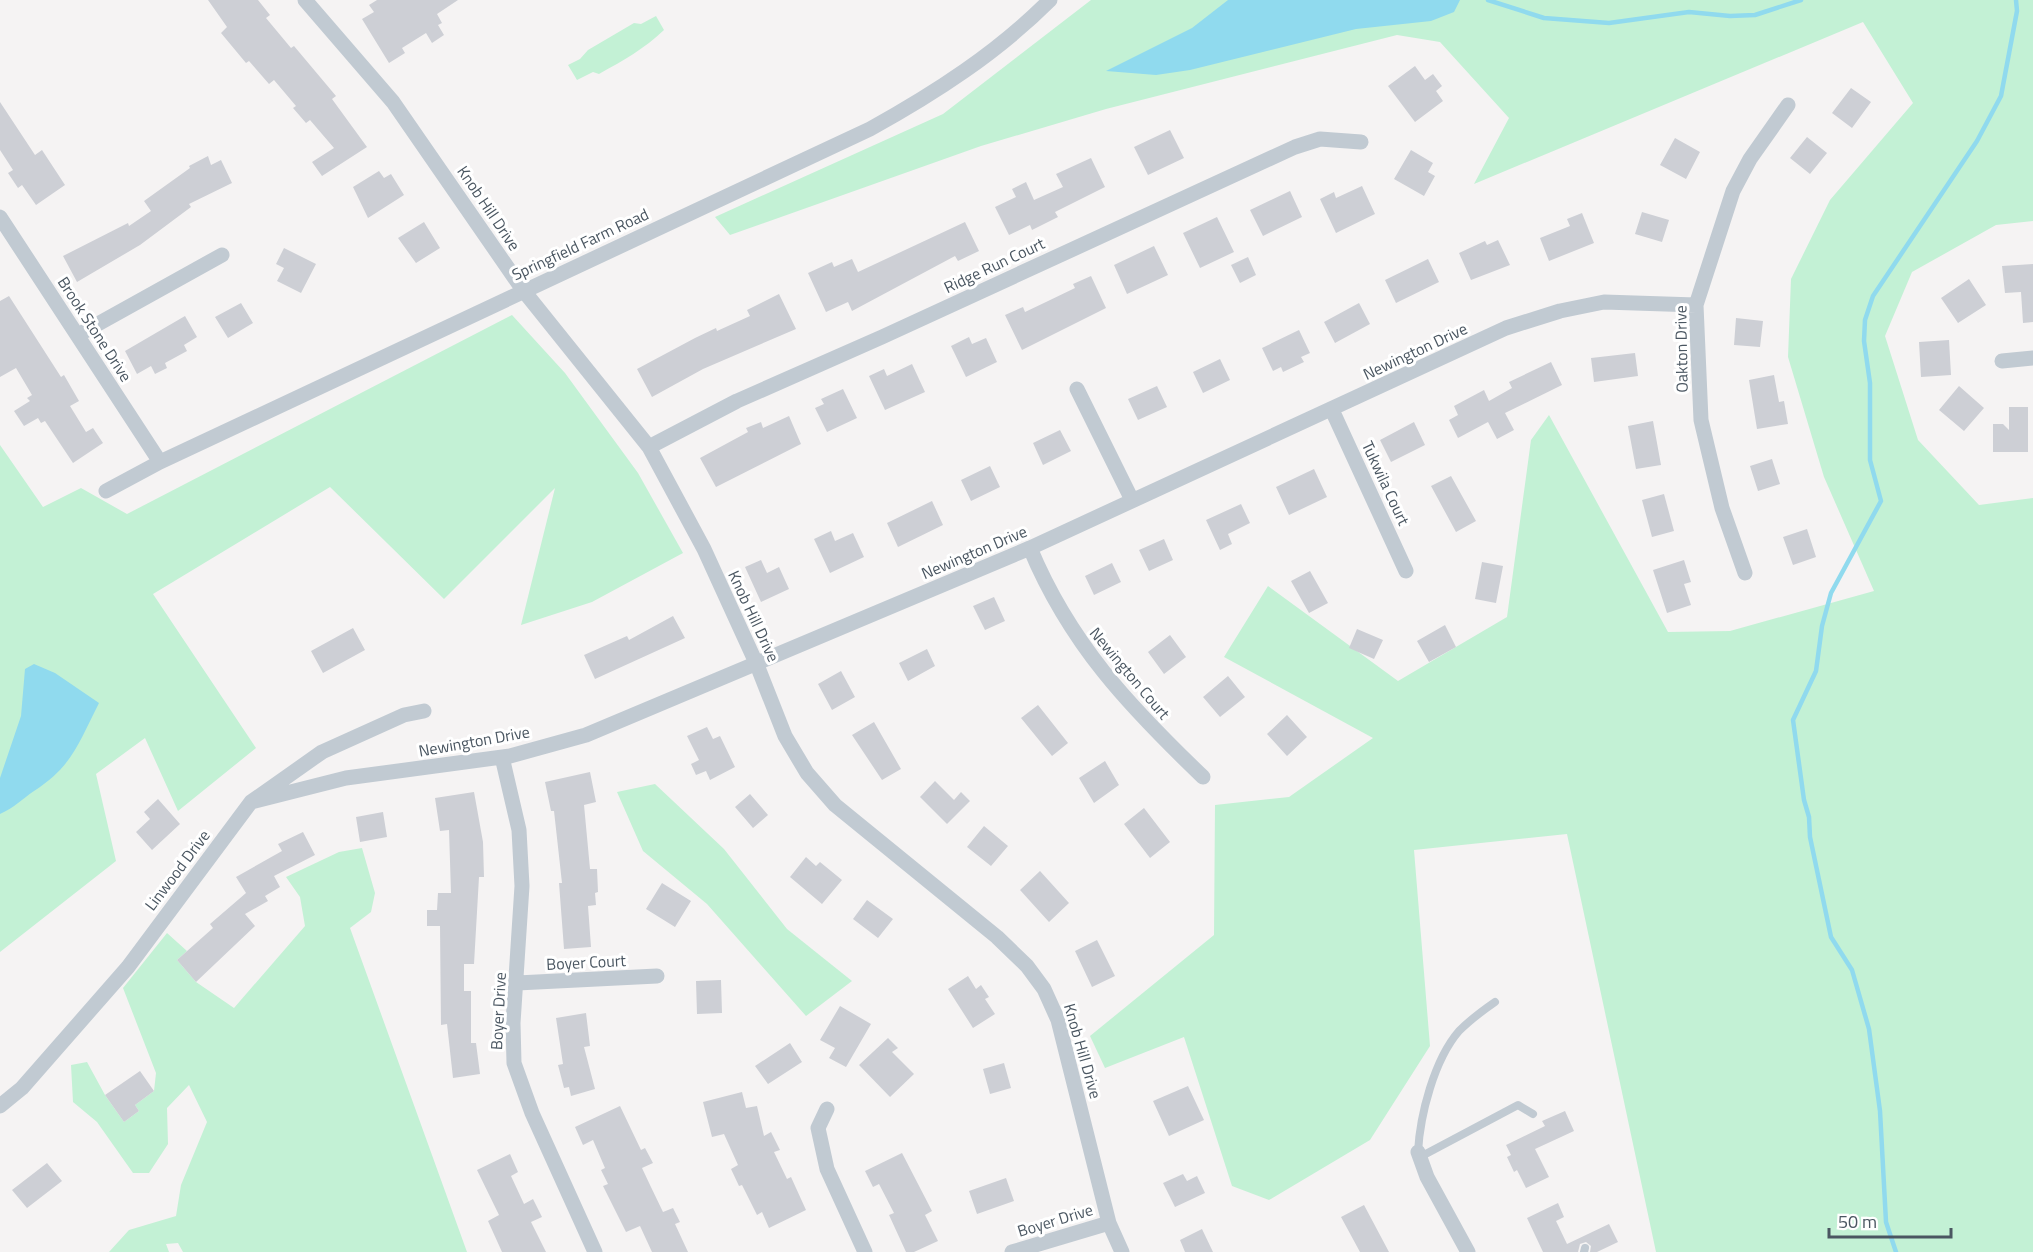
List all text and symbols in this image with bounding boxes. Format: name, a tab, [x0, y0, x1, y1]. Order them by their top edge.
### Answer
street label: Knob Hill Drive	[452, 161, 526, 255]
street label: Springfield Farm Road	[508, 202, 652, 286]
street label: Ridge Run Court	[940, 231, 1049, 299]
street label: Brook Stone Drive	[52, 272, 138, 386]
street label: Oakton Drive	[1668, 305, 1694, 393]
street label: Newington Drive	[1359, 316, 1471, 386]
street label: Tukwila Court	[1356, 437, 1416, 530]
street label: Newington Drive	[918, 519, 1030, 585]
street label: Knob Hill Drive	[722, 566, 786, 666]
street label: Newington Court	[1084, 622, 1176, 725]
street label: Newington Drive	[417, 719, 531, 763]
street label: Linwood Drive	[139, 825, 215, 915]
street label: Boyer Court	[546, 948, 627, 976]
street label: Boyer Drive	[484, 971, 512, 1051]
street label: Knob Hill Drive	[1058, 1000, 1108, 1102]
street label: Boyer Drive	[1014, 1197, 1096, 1243]
scale bar	[1829, 1201, 1950, 1239]
text: 50 m	[1838, 1208, 1877, 1235]

